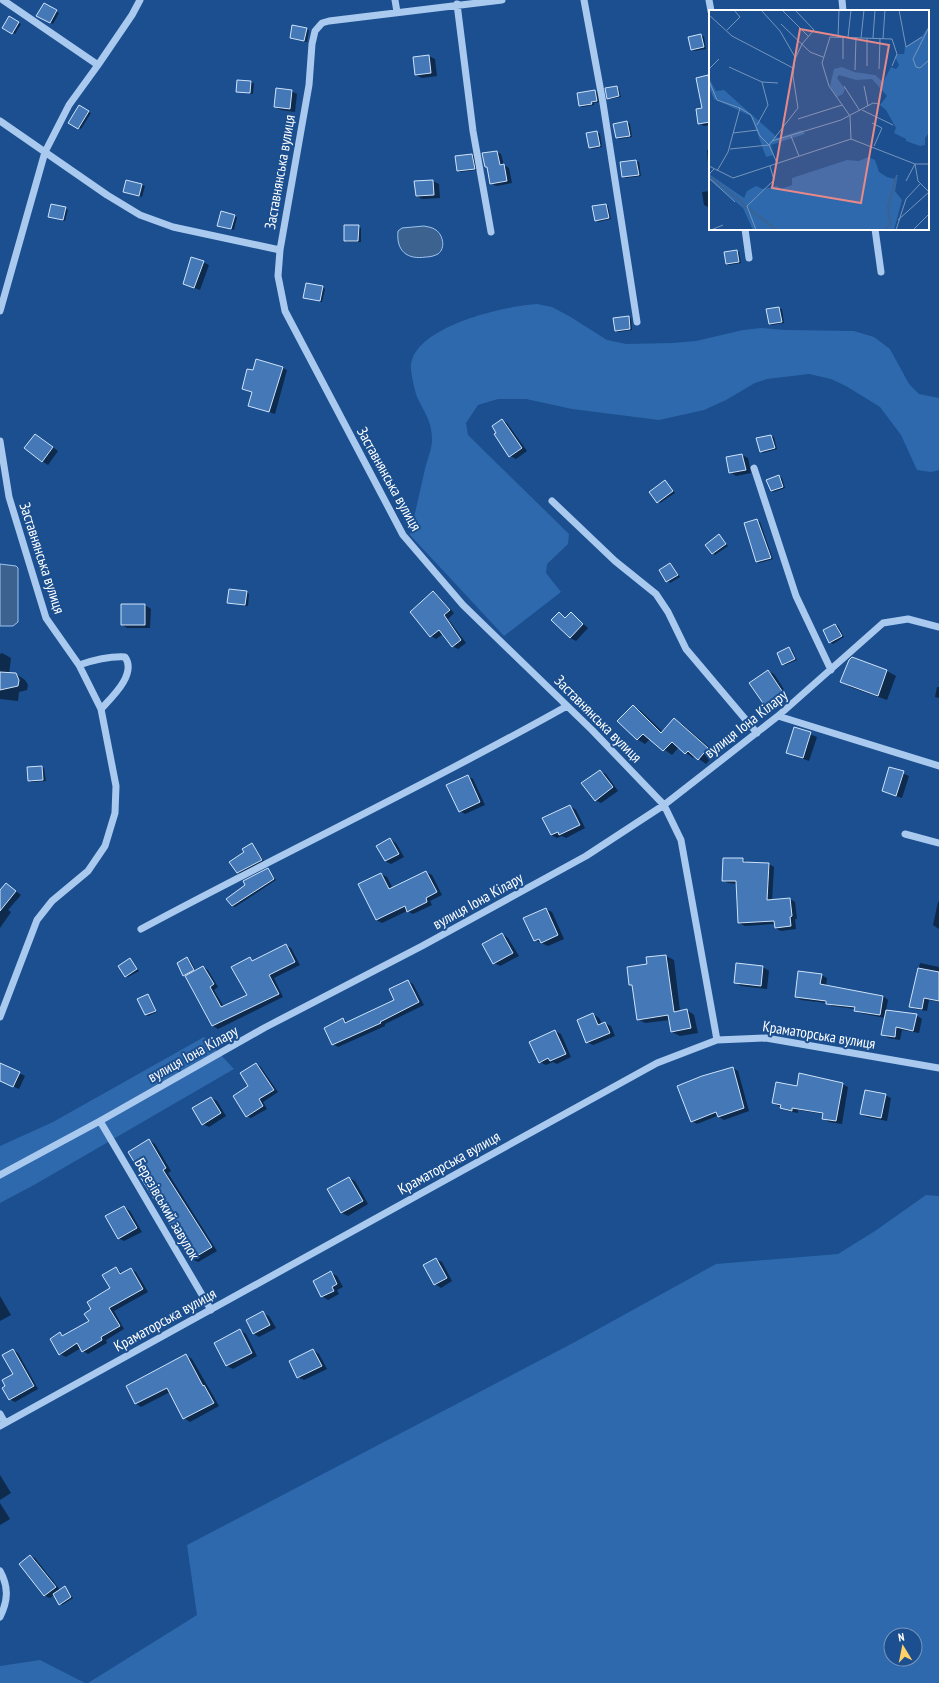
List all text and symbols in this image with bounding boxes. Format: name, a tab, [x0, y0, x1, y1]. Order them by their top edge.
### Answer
inset map	[709, 10, 929, 230]
street label: Заставнянська вулиця	[260, 113, 299, 231]
street label: Заставнянська вулиця	[353, 423, 426, 534]
street label: Заставнянська вулиця	[16, 500, 69, 616]
street label: Заставнянська вулиця	[551, 671, 646, 767]
street label: вулиця Іона Кілару	[700, 685, 791, 762]
street label: вулиця Іона Кілару	[429, 868, 527, 933]
street label: Краматорська вулиця	[761, 1016, 877, 1053]
street label: вулиця Іона Кілару	[144, 1021, 242, 1086]
street label: Краматорська вулиця	[394, 1127, 503, 1199]
street label: Березівський завулок	[131, 1154, 204, 1263]
street label: Краматорська вулиця	[110, 1284, 219, 1356]
north arrow	[883, 1627, 923, 1667]
text: N	[897, 1630, 905, 1645]

